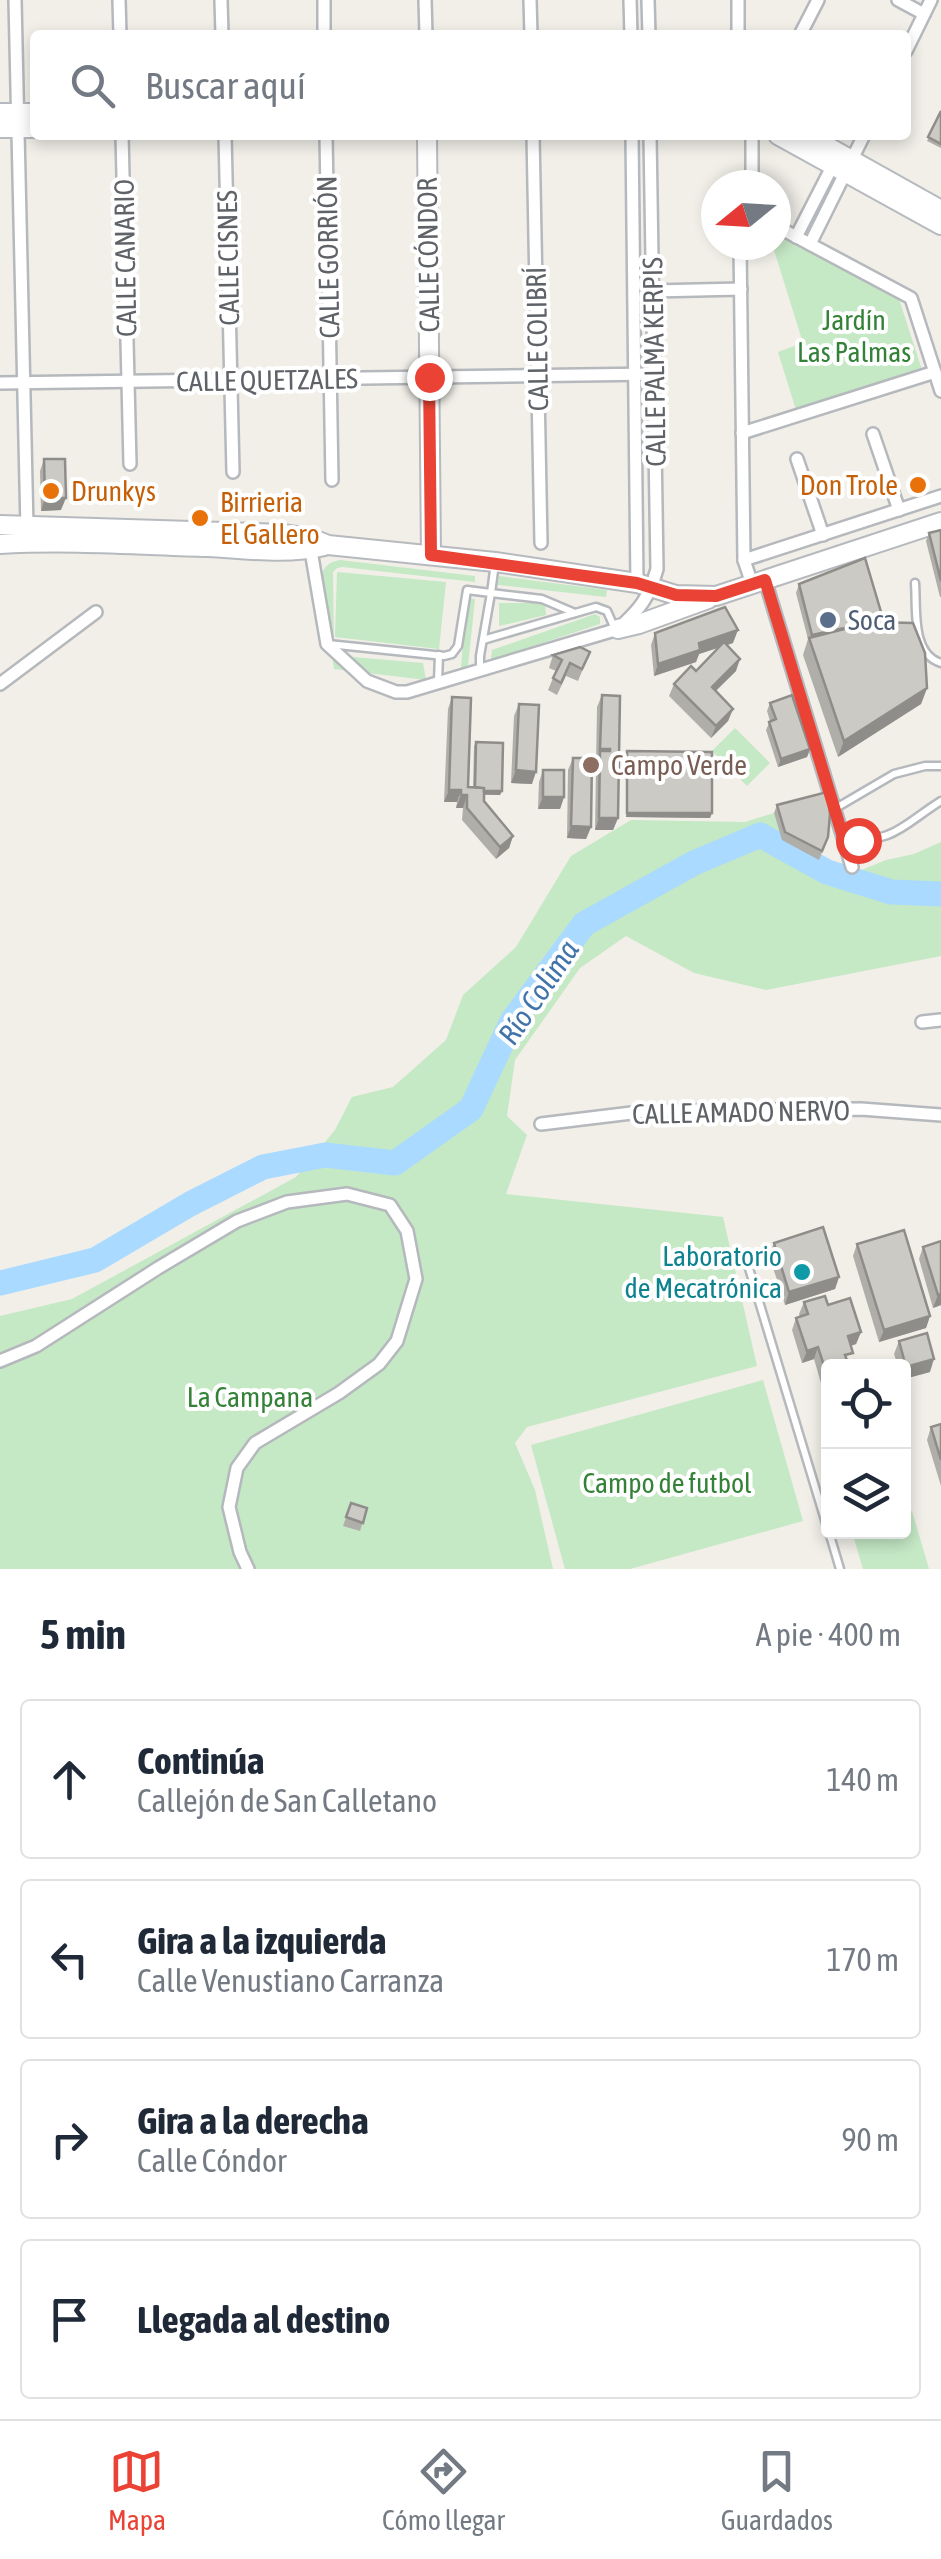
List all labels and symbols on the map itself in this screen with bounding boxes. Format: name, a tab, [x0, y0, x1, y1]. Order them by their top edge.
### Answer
north arrow	[701, 170, 791, 260]
street label: CALLE GORRIÓN	[311, 175, 345, 339]
street label: CALLE CÓNDOR	[411, 177, 445, 333]
street label: CALLE CANARIO	[108, 179, 142, 337]
street label: CALLE CISNES	[211, 190, 245, 326]
street label: CALLE PALMA KERPIS	[636, 257, 672, 467]
street label: CALLE COLIBRÍ	[520, 266, 554, 412]
park label: Jardín Las Palmas	[797, 304, 911, 368]
route end	[407, 355, 453, 401]
street label: CALLE QUETZALES	[176, 362, 358, 398]
place label: Don Trole	[800, 469, 898, 501]
marker: Don Trole	[907, 474, 929, 496]
place label: Drunkys	[71, 475, 156, 507]
marker: Drunkys	[40, 480, 62, 502]
place label: Birrieria El Gallero	[220, 486, 320, 550]
marker: Birrieria El Gallero	[189, 507, 211, 529]
place label: Soca	[848, 604, 896, 636]
marker: Soca	[817, 609, 839, 631]
place label: Campo Verde	[611, 749, 747, 781]
marker: Campo Verde	[580, 754, 602, 776]
route start	[836, 818, 882, 864]
water label: Río Colima	[491, 933, 585, 1050]
street label: CALLE AMADO NERVO	[632, 1094, 850, 1130]
place label: Laboratorio de Mecatrónica	[625, 1240, 782, 1304]
marker: Laboratorio de Mecatrónica	[791, 1261, 813, 1283]
park label: La Campana	[187, 1381, 313, 1413]
park label: Campo de futbol	[582, 1467, 752, 1499]

